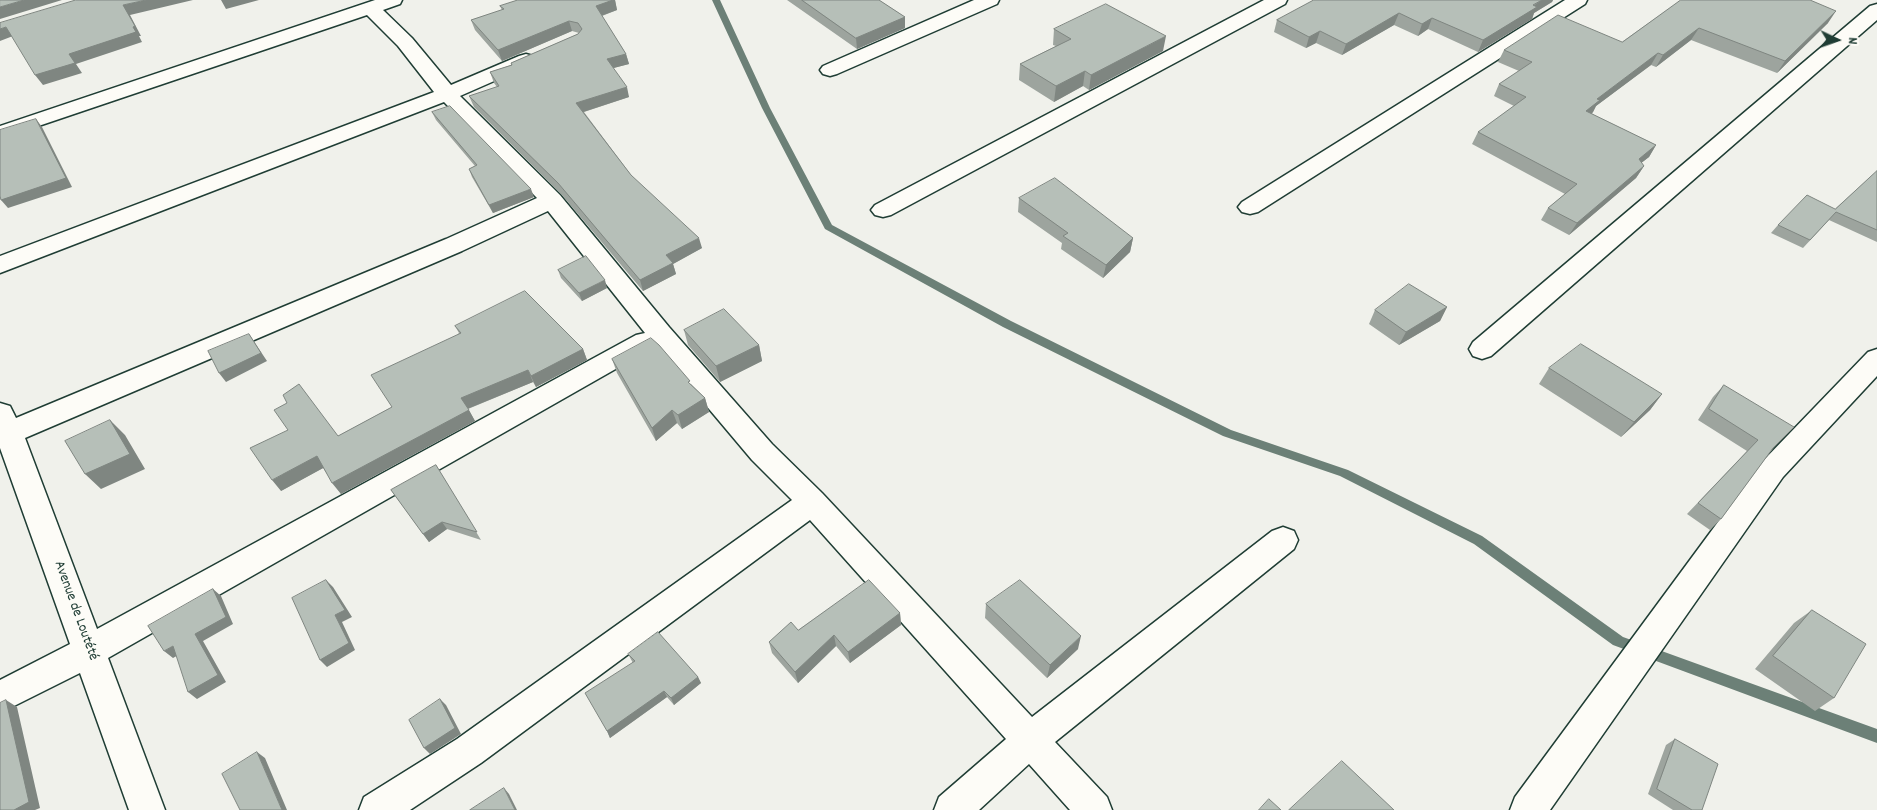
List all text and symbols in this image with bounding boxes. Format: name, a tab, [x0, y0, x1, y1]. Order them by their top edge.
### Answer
north arrow	[1812, 15, 1862, 65]
text: N	[1842, 37, 1862, 45]
street label: Avenue de Loutété	[49, 559, 101, 663]

